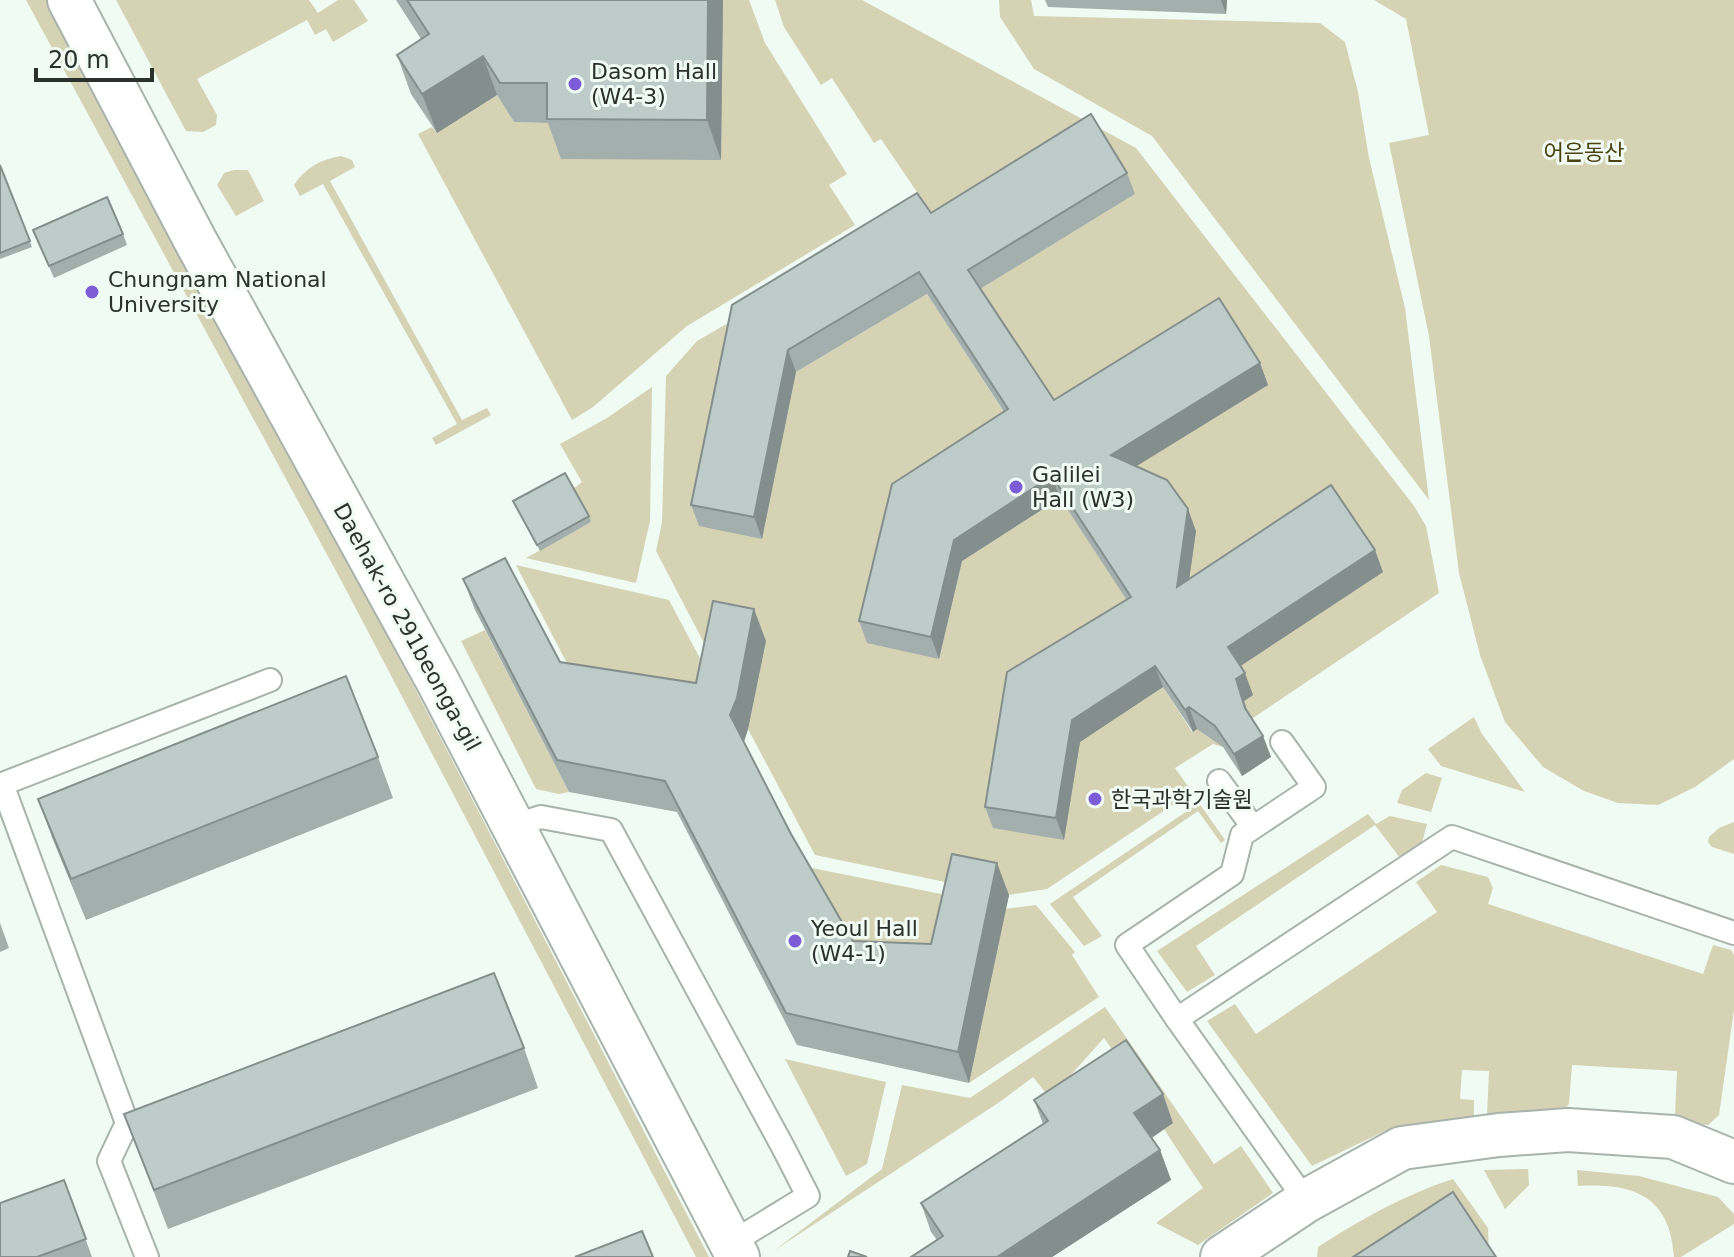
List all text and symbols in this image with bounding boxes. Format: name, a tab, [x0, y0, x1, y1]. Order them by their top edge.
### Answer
scale bar	[36, 32, 152, 82]
text: 20 m	[48, 46, 110, 74]
place label: Dasom Hall (W4-3)	[591, 59, 717, 109]
marker: Dasom Hall (W4-3)	[566, 75, 584, 93]
park label: 어은동산	[1544, 140, 1624, 165]
place label: Chungnam National University	[108, 267, 327, 317]
marker: Chungnam National University	[83, 283, 101, 301]
place label: Galilei Hall (W3)	[1032, 462, 1134, 512]
marker: Galilei Hall (W3)	[1007, 478, 1025, 496]
street label: Daehak-ro 291beonga-gil	[328, 499, 486, 755]
place label: 한국과학기술원	[1111, 787, 1253, 812]
marker: 한국과학기술원	[1086, 790, 1104, 808]
place label: Yeoul Hall (W4-1)	[810, 916, 918, 966]
marker: Yeoul Hall (W4-1)	[786, 932, 804, 950]

